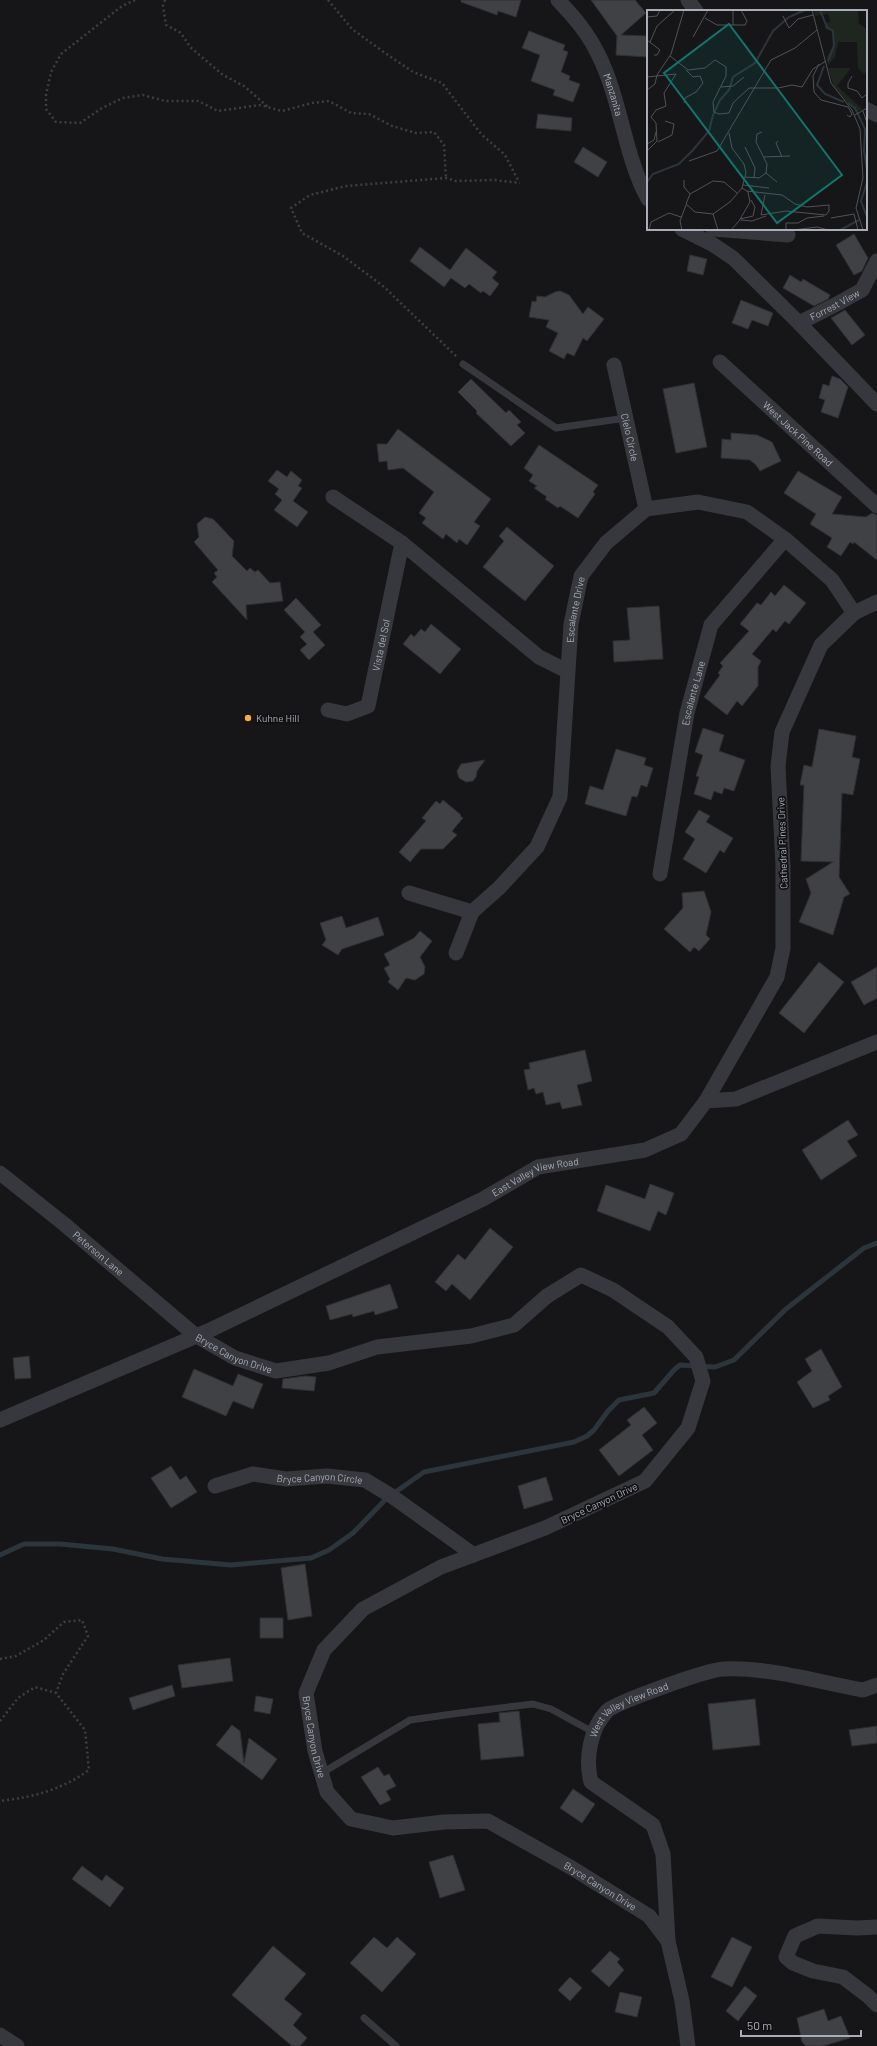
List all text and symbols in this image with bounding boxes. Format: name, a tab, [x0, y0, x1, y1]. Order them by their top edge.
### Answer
inset map	[647, 10, 867, 230]
street label: Manzanita	[601, 72, 625, 117]
street label: Forrest View	[808, 287, 862, 323]
street label: West Jack Pine Road	[761, 399, 835, 469]
street label: Cielo Circle	[619, 412, 641, 462]
street label: Escalante Drive	[564, 575, 587, 643]
street label: Vista del Sol	[369, 618, 392, 672]
street label: Escalante Lane	[679, 659, 707, 726]
place label: Kuhne Hill	[256, 712, 299, 724]
marker: Kuhne Hill	[243, 713, 253, 723]
street label: Cathedral Pines Drive	[774, 797, 790, 889]
street label: East Valley View Road	[489, 1155, 579, 1199]
street label: Peterson Lane	[71, 1228, 126, 1278]
street label: Bryce Canyon Drive	[194, 1331, 274, 1375]
street label: Bryce Canyon Circle	[276, 1470, 363, 1486]
street label: Bryce Canyon Drive	[559, 1480, 639, 1526]
street label: West Valley View Road	[587, 1680, 670, 1739]
street label: Bryce Canyon Drive	[301, 1695, 328, 1779]
street label: Bryce Canyon Drive	[562, 1859, 639, 1913]
scale bar	[741, 2012, 861, 2038]
text: 50 m	[747, 2018, 772, 2032]

